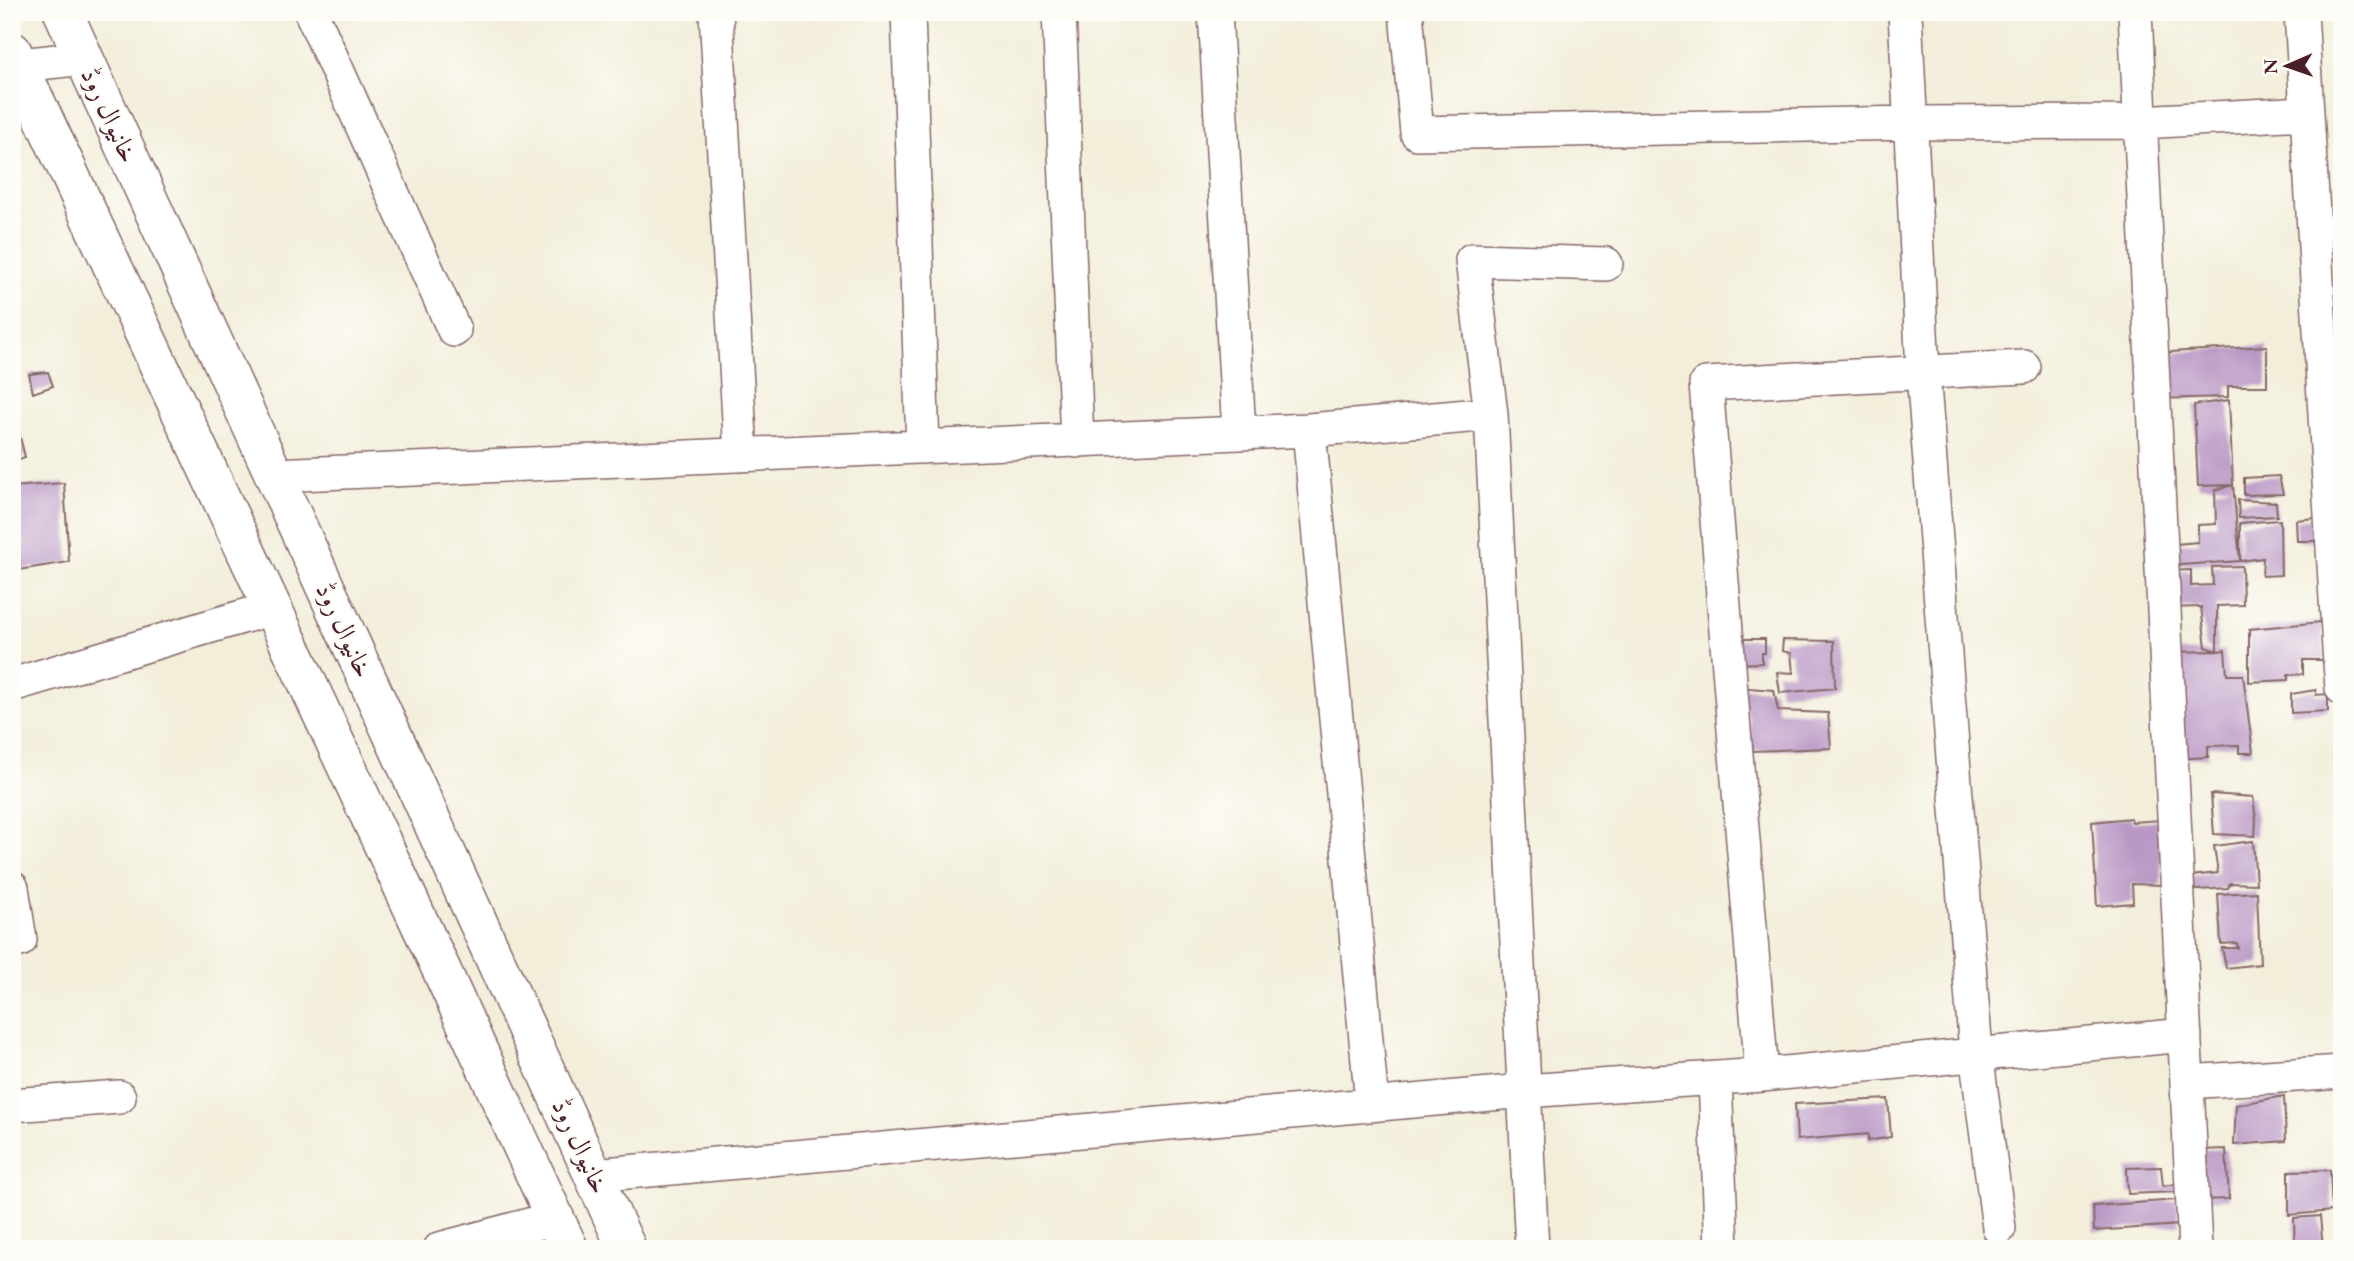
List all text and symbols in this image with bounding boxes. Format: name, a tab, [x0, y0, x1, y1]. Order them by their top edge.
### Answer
north arrow	[2252, 32, 2322, 102]
text: N	[2258, 58, 2283, 75]
street label: خانیوال روڈ	[73, 62, 147, 168]
street label: خانیوال روڈ	[308, 577, 382, 683]
street label: خانیوال روڈ	[544, 1093, 618, 1199]

